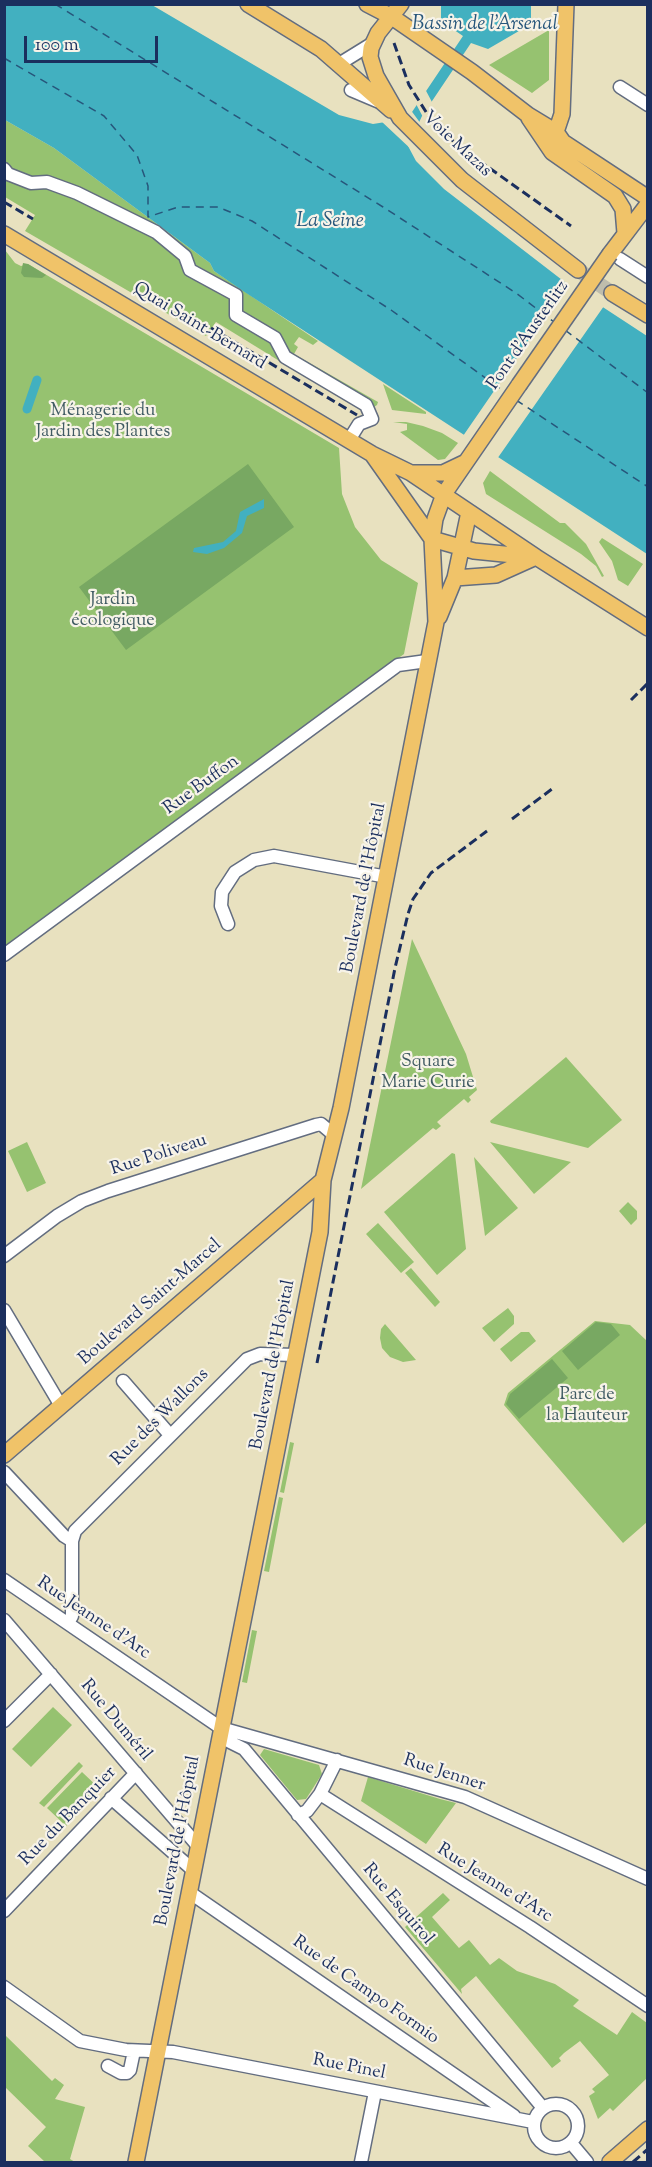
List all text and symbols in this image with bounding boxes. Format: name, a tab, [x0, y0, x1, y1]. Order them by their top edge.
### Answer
water label: Bassin de l'Arsenal	[412, 14, 558, 38]
scale bar	[27, 24, 160, 62]
text: 100 m	[35, 33, 79, 59]
street label: Voie Mazas	[417, 107, 495, 183]
water label: La Seine	[296, 211, 364, 235]
street label: Pont d'Austerlitz	[483, 277, 575, 395]
street label: Quai Saint-Bernard	[128, 279, 270, 375]
park label: Ménagerie du Jardin des Plantes	[36, 401, 170, 444]
park label: Jardin écologique	[71, 590, 155, 632]
street label: Rue Buffon	[160, 751, 244, 821]
street label: Boulevard de l'Hôpital	[338, 801, 392, 975]
park label: Square Marie Curie	[381, 1052, 475, 1094]
street label: Rue Poliveau	[108, 1130, 210, 1182]
street label: Boulevard Saint-Marcel	[75, 1235, 227, 1371]
street label: Boulevard de l'Hôpital	[247, 1278, 301, 1452]
street label: Rue des Wallons	[108, 1365, 214, 1471]
park label: Parc de la Hauteur	[546, 1385, 628, 1428]
street label: Rue Jeanne d'Arc	[32, 1573, 154, 1665]
street label: Rue Duméril	[75, 1676, 155, 1766]
street label: Rue Jenner	[400, 1751, 488, 1797]
street label: Boulevard de l'Hôpital	[152, 1754, 206, 1928]
street label: Rue du Banquier	[16, 1763, 122, 1871]
street label: Rue Jeanne d'Arc	[432, 1840, 556, 1928]
street label: Rue Esquirol	[357, 1860, 437, 1950]
street label: Rue de Campo Formio	[287, 1932, 443, 2050]
street label: Rue Pinel	[311, 2050, 387, 2086]

